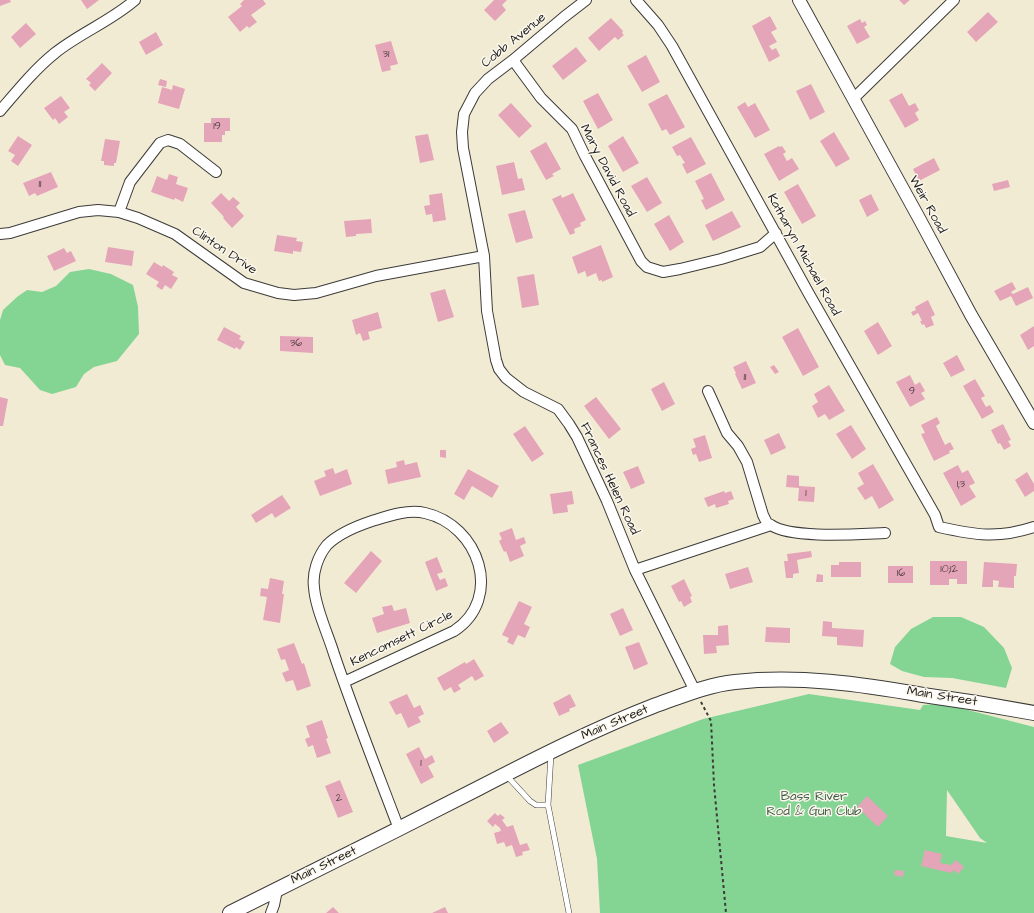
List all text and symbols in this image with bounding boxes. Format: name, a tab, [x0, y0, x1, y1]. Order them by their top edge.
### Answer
street label: Cobb Avenue	[479, 10, 549, 72]
house number: 31	[382, 48, 390, 62]
house number: 19	[213, 120, 221, 134]
street label: Mary David Road	[576, 122, 638, 220]
street label: Weir Road	[905, 173, 949, 237]
house number: 11	[39, 178, 41, 192]
street label: Katharyn Michael Road	[763, 191, 843, 319]
street label: Clinton Drive	[188, 223, 260, 279]
house number: 36	[290, 337, 302, 351]
house number: 11	[744, 371, 746, 385]
house number: 9	[909, 385, 915, 399]
street label: Frances Helen Road	[576, 420, 642, 538]
house number: 1;3	[957, 478, 965, 492]
house number: 1	[805, 487, 807, 501]
house number: 10;12	[940, 563, 958, 577]
house number: 16	[897, 567, 905, 581]
street label: Kencomsett Circle	[348, 607, 456, 671]
street label: Main Street	[906, 684, 978, 710]
street label: Main Street	[579, 702, 651, 744]
house number: 1	[420, 757, 422, 771]
park label: Bass River Rod & Gun Club	[767, 789, 861, 820]
house number: 2	[336, 792, 342, 806]
street label: Main Street	[289, 843, 359, 889]

